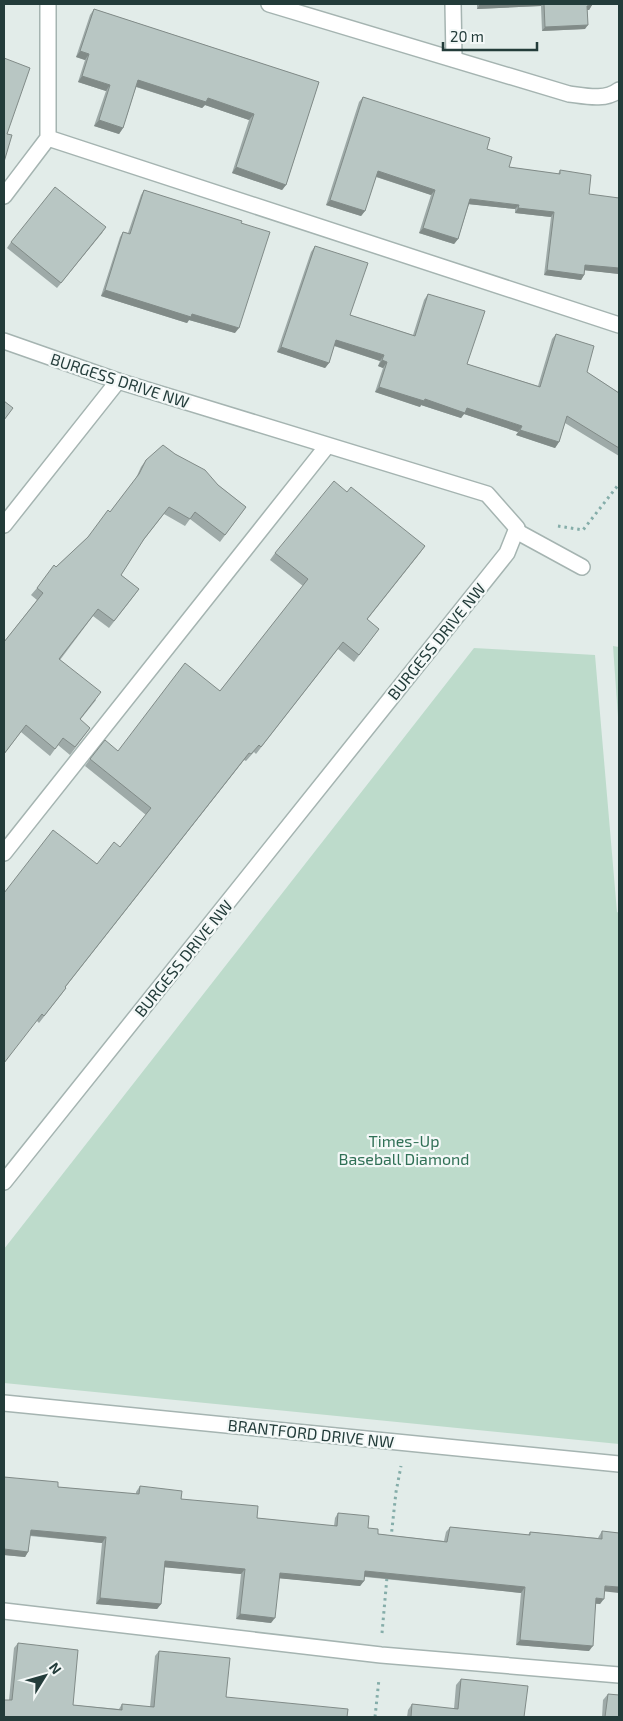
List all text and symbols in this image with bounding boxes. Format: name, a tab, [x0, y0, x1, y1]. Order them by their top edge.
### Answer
scale bar	[443, 20, 537, 52]
text: 20 m	[450, 27, 484, 45]
street label: BURGESS DRIVE NW	[48, 349, 192, 411]
street label: BURGESS DRIVE NW	[383, 579, 489, 703]
street label: BURGESS DRIVE NW	[130, 896, 236, 1020]
park label: Times-Up Baseball Diamond	[339, 1131, 469, 1168]
street label: BRANTFORD DRIVE NW	[227, 1415, 395, 1451]
north arrow	[20, 1651, 70, 1701]
text: N	[46, 1659, 66, 1677]

